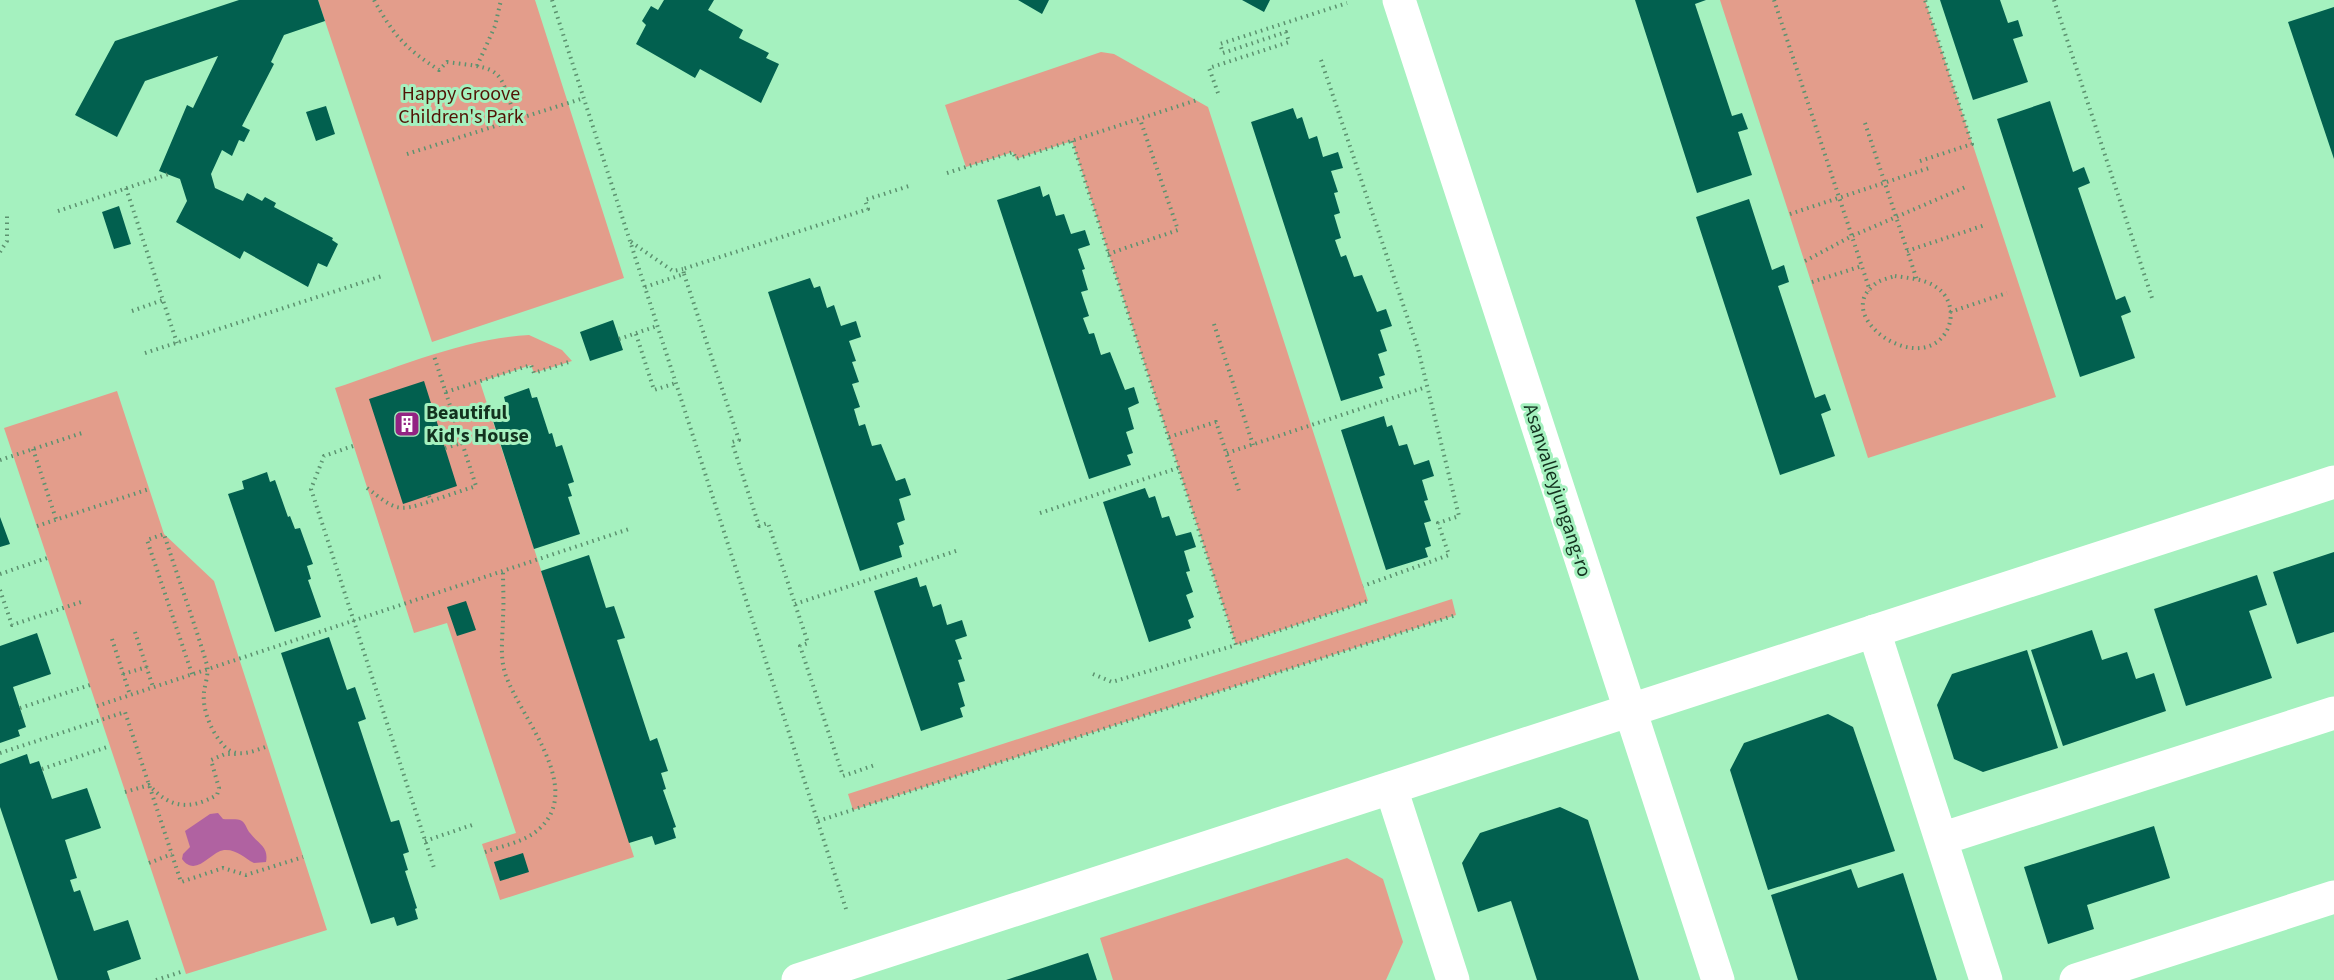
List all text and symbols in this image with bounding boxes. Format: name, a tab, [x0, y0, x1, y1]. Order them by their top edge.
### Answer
park label: Happy Groove Children's Park	[398, 80, 524, 131]
place label: Beautiful Kid's House	[426, 399, 529, 450]
street label: Asanvalleyjungang-ro	[1516, 400, 1598, 580]
building icon: Beautiful Kid's House	[392, 409, 422, 439]

